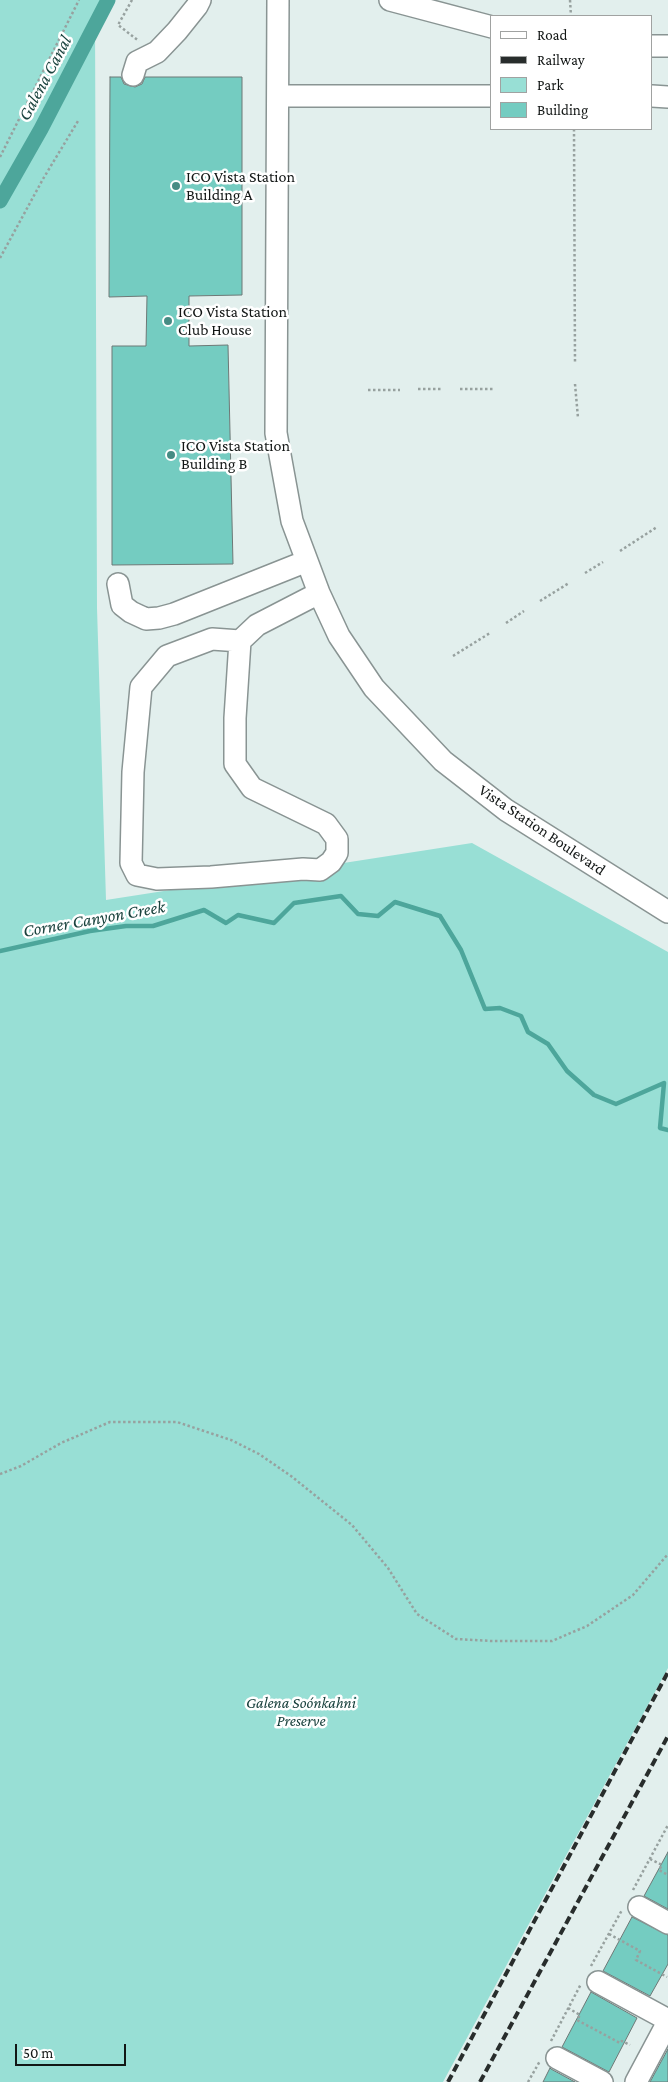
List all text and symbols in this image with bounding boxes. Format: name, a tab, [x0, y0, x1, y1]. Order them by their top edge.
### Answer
legend	[490, 15, 653, 130]
text: Road	[537, 27, 567, 43]
water label: Galena Canal	[14, 32, 76, 124]
text: Railway	[537, 52, 585, 68]
text: Park	[537, 77, 564, 93]
text: Building	[537, 102, 588, 118]
place label: ICO Vista Station Building A	[186, 167, 295, 205]
marker: ICO Vista Station Building A	[170, 180, 182, 192]
place label: ICO Vista Station Club House	[178, 302, 287, 340]
marker: ICO Vista Station Club House	[162, 315, 174, 327]
place label: ICO Vista Station Building B	[181, 436, 290, 474]
marker: ICO Vista Station Building B	[165, 449, 177, 461]
street label: Vista Station Boulevard	[475, 780, 609, 880]
water label: Corner Canyon Creek	[21, 896, 167, 942]
park label: Galena Soónkahni Preserve	[246, 1693, 356, 1731]
scale bar	[18, 2034, 129, 2066]
text: 50 m	[23, 2045, 53, 2061]

